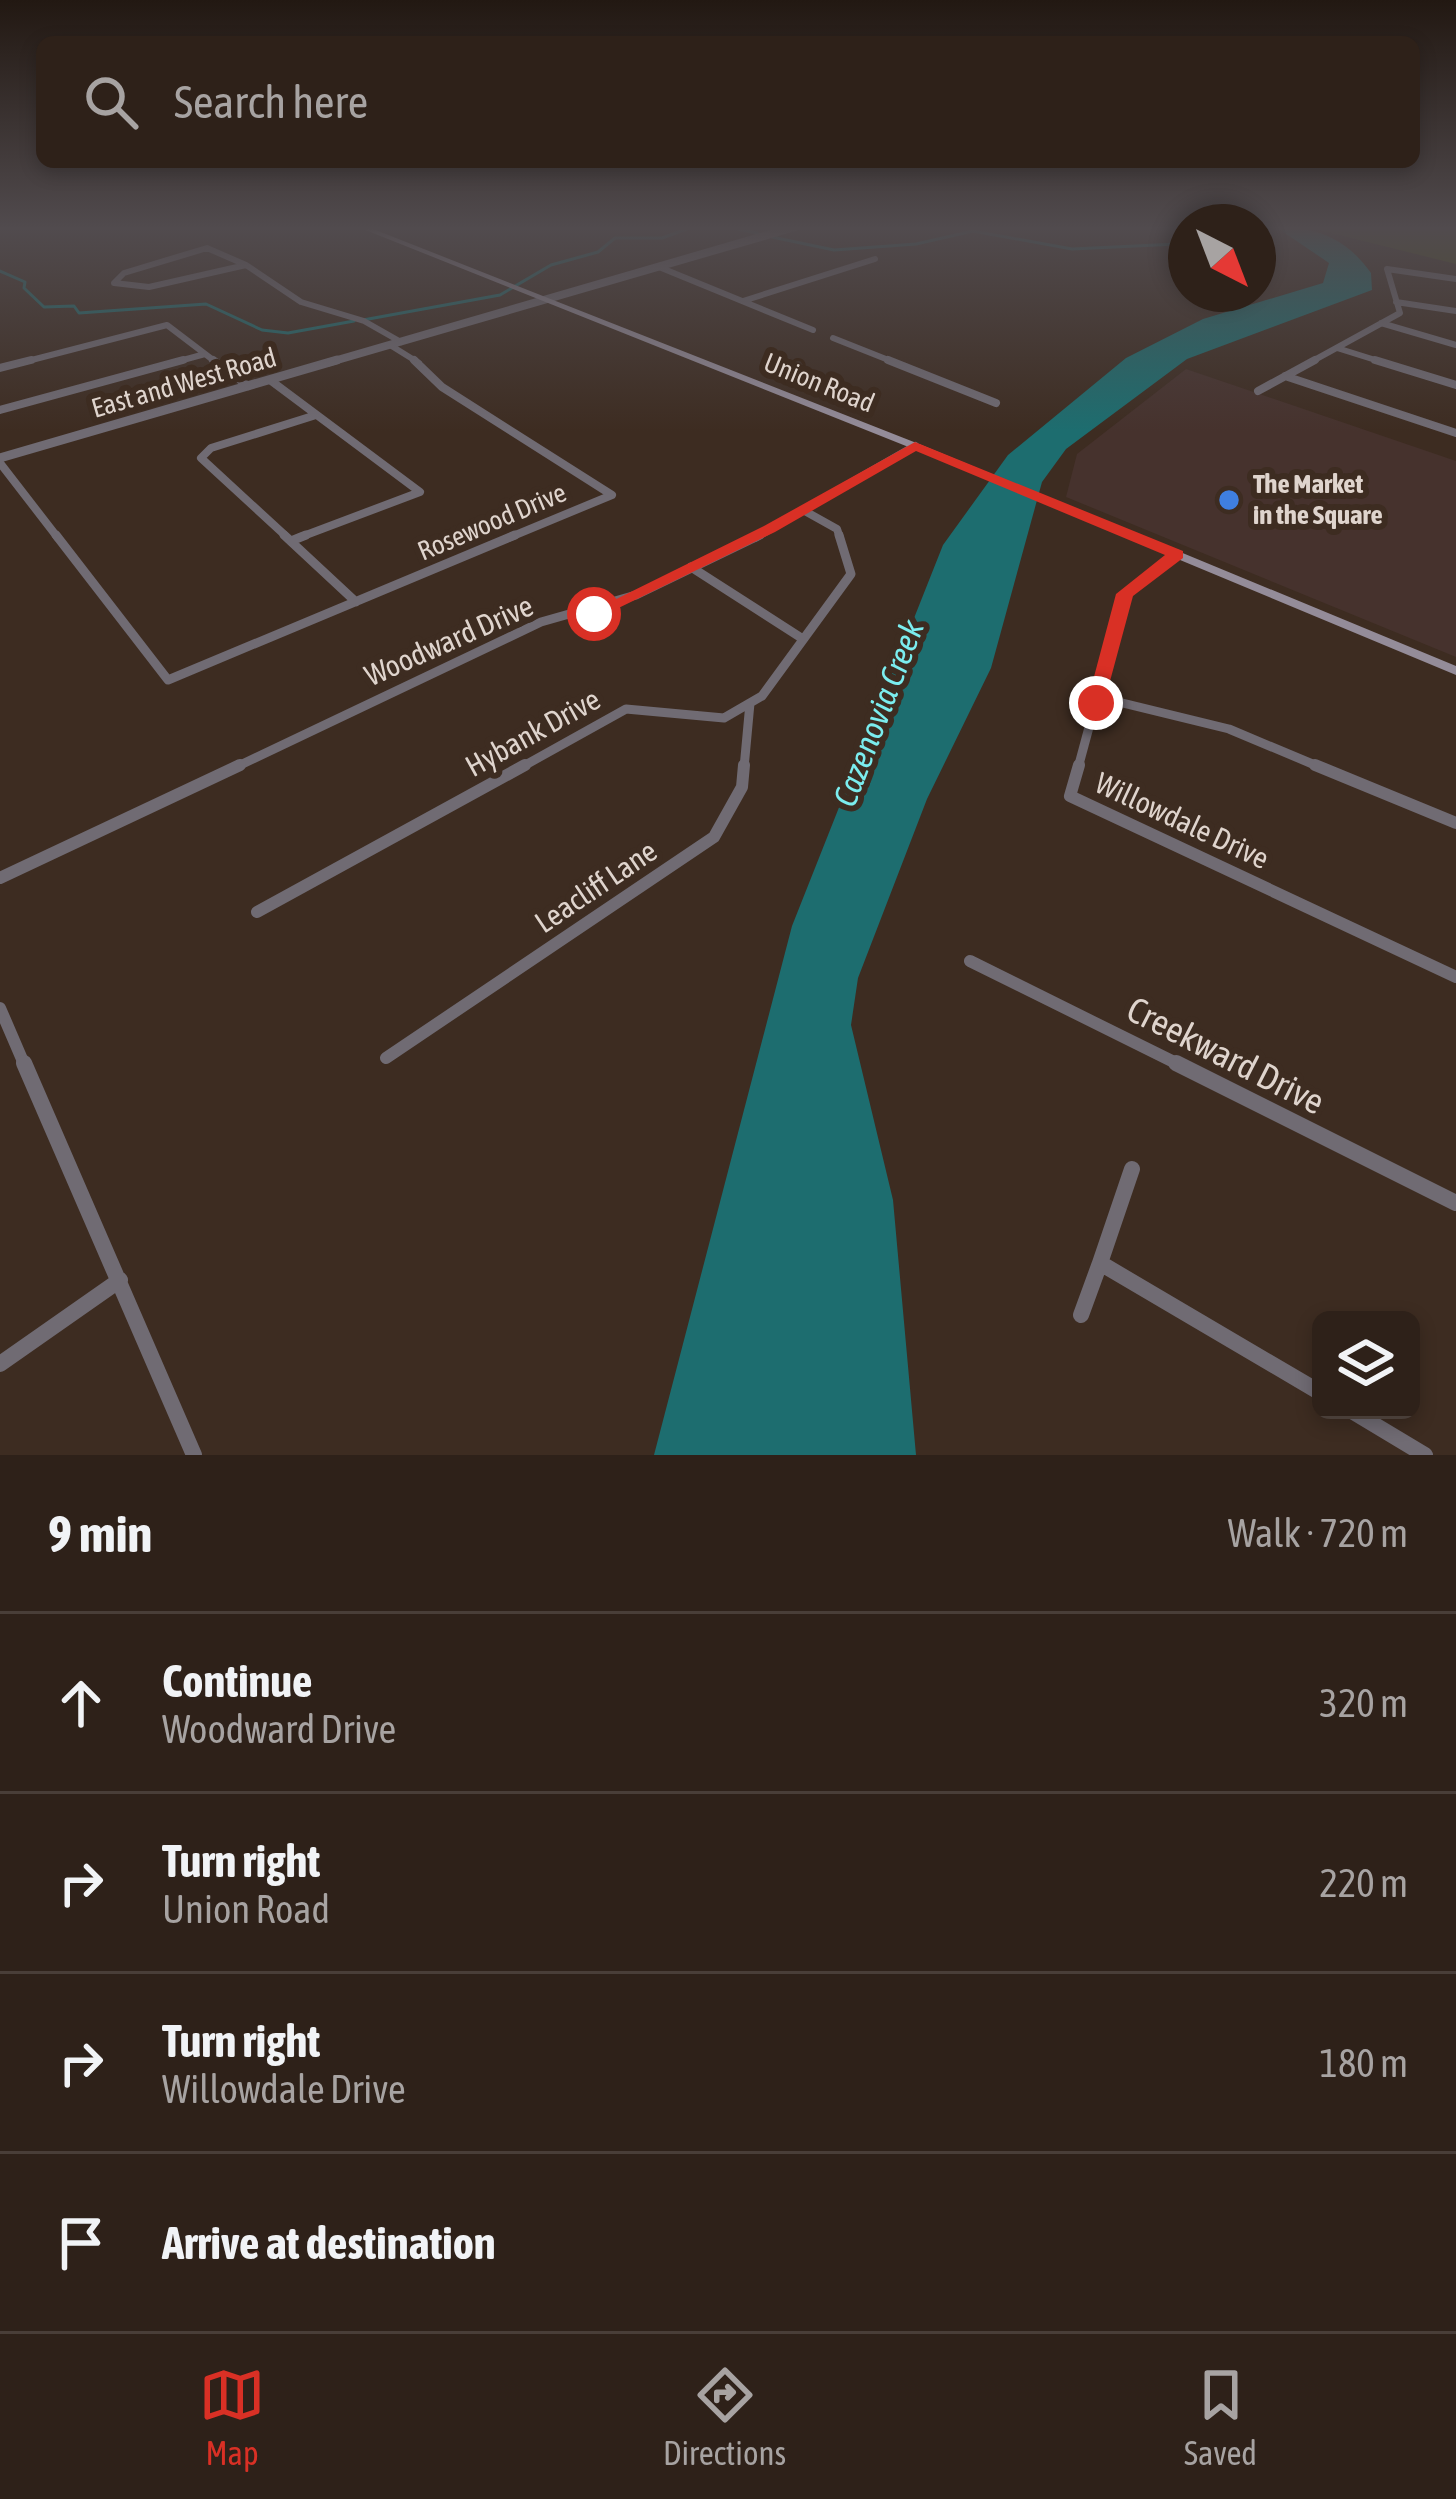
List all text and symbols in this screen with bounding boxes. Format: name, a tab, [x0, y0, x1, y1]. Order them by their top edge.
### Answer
search box	[36, 36, 1420, 168]
icon: search	[78, 69, 144, 135]
text: Search here	[174, 76, 368, 128]
north arrow	[1168, 204, 1276, 312]
street label: East and West Road	[88, 341, 280, 424]
street label: Union Road	[759, 346, 879, 419]
place label: The Market in the Square	[1253, 468, 1383, 530]
street label: Rosewood Drive	[413, 476, 571, 567]
marker: The Market in the Square	[1216, 487, 1242, 513]
route start	[567, 587, 621, 641]
street label: Woodward Drive	[359, 588, 538, 692]
water label: Cazenovia Creek	[825, 614, 931, 811]
route end	[1069, 676, 1123, 730]
street label: Hybank Drive	[460, 681, 606, 783]
street label: Willowdale Drive	[1090, 765, 1275, 875]
street label: Leacliff Lane	[528, 833, 663, 939]
street label: Creekward Drive	[1120, 987, 1332, 1123]
map controls	[1312, 1311, 1420, 1419]
button: layers	[1312, 1311, 1420, 1419]
text: 9 min	[48, 1504, 152, 1563]
text: Walk · 720 m	[1228, 1511, 1408, 1555]
text: Continue	[162, 1655, 313, 1707]
icon: ahead	[48, 1670, 114, 1736]
text: 320 m	[1320, 1681, 1408, 1725]
text: Woodward Drive	[162, 1707, 396, 1751]
text: Turn right	[162, 1835, 320, 1887]
icon: right	[48, 1850, 114, 1916]
text: 220 m	[1320, 1861, 1408, 1905]
text: Union Road	[162, 1887, 330, 1931]
text: Turn right	[162, 2015, 320, 2067]
icon: right	[48, 2030, 114, 2096]
text: 180 m	[1320, 2041, 1408, 2085]
text: Willowdale Drive	[162, 2067, 406, 2111]
icon: arrive	[48, 2210, 114, 2276]
text: Arrive at destination	[162, 2217, 496, 2269]
tab: Map	[199, 2362, 265, 2472]
tab: Directions	[663, 2362, 786, 2472]
tab: Saved	[1184, 2362, 1257, 2472]

